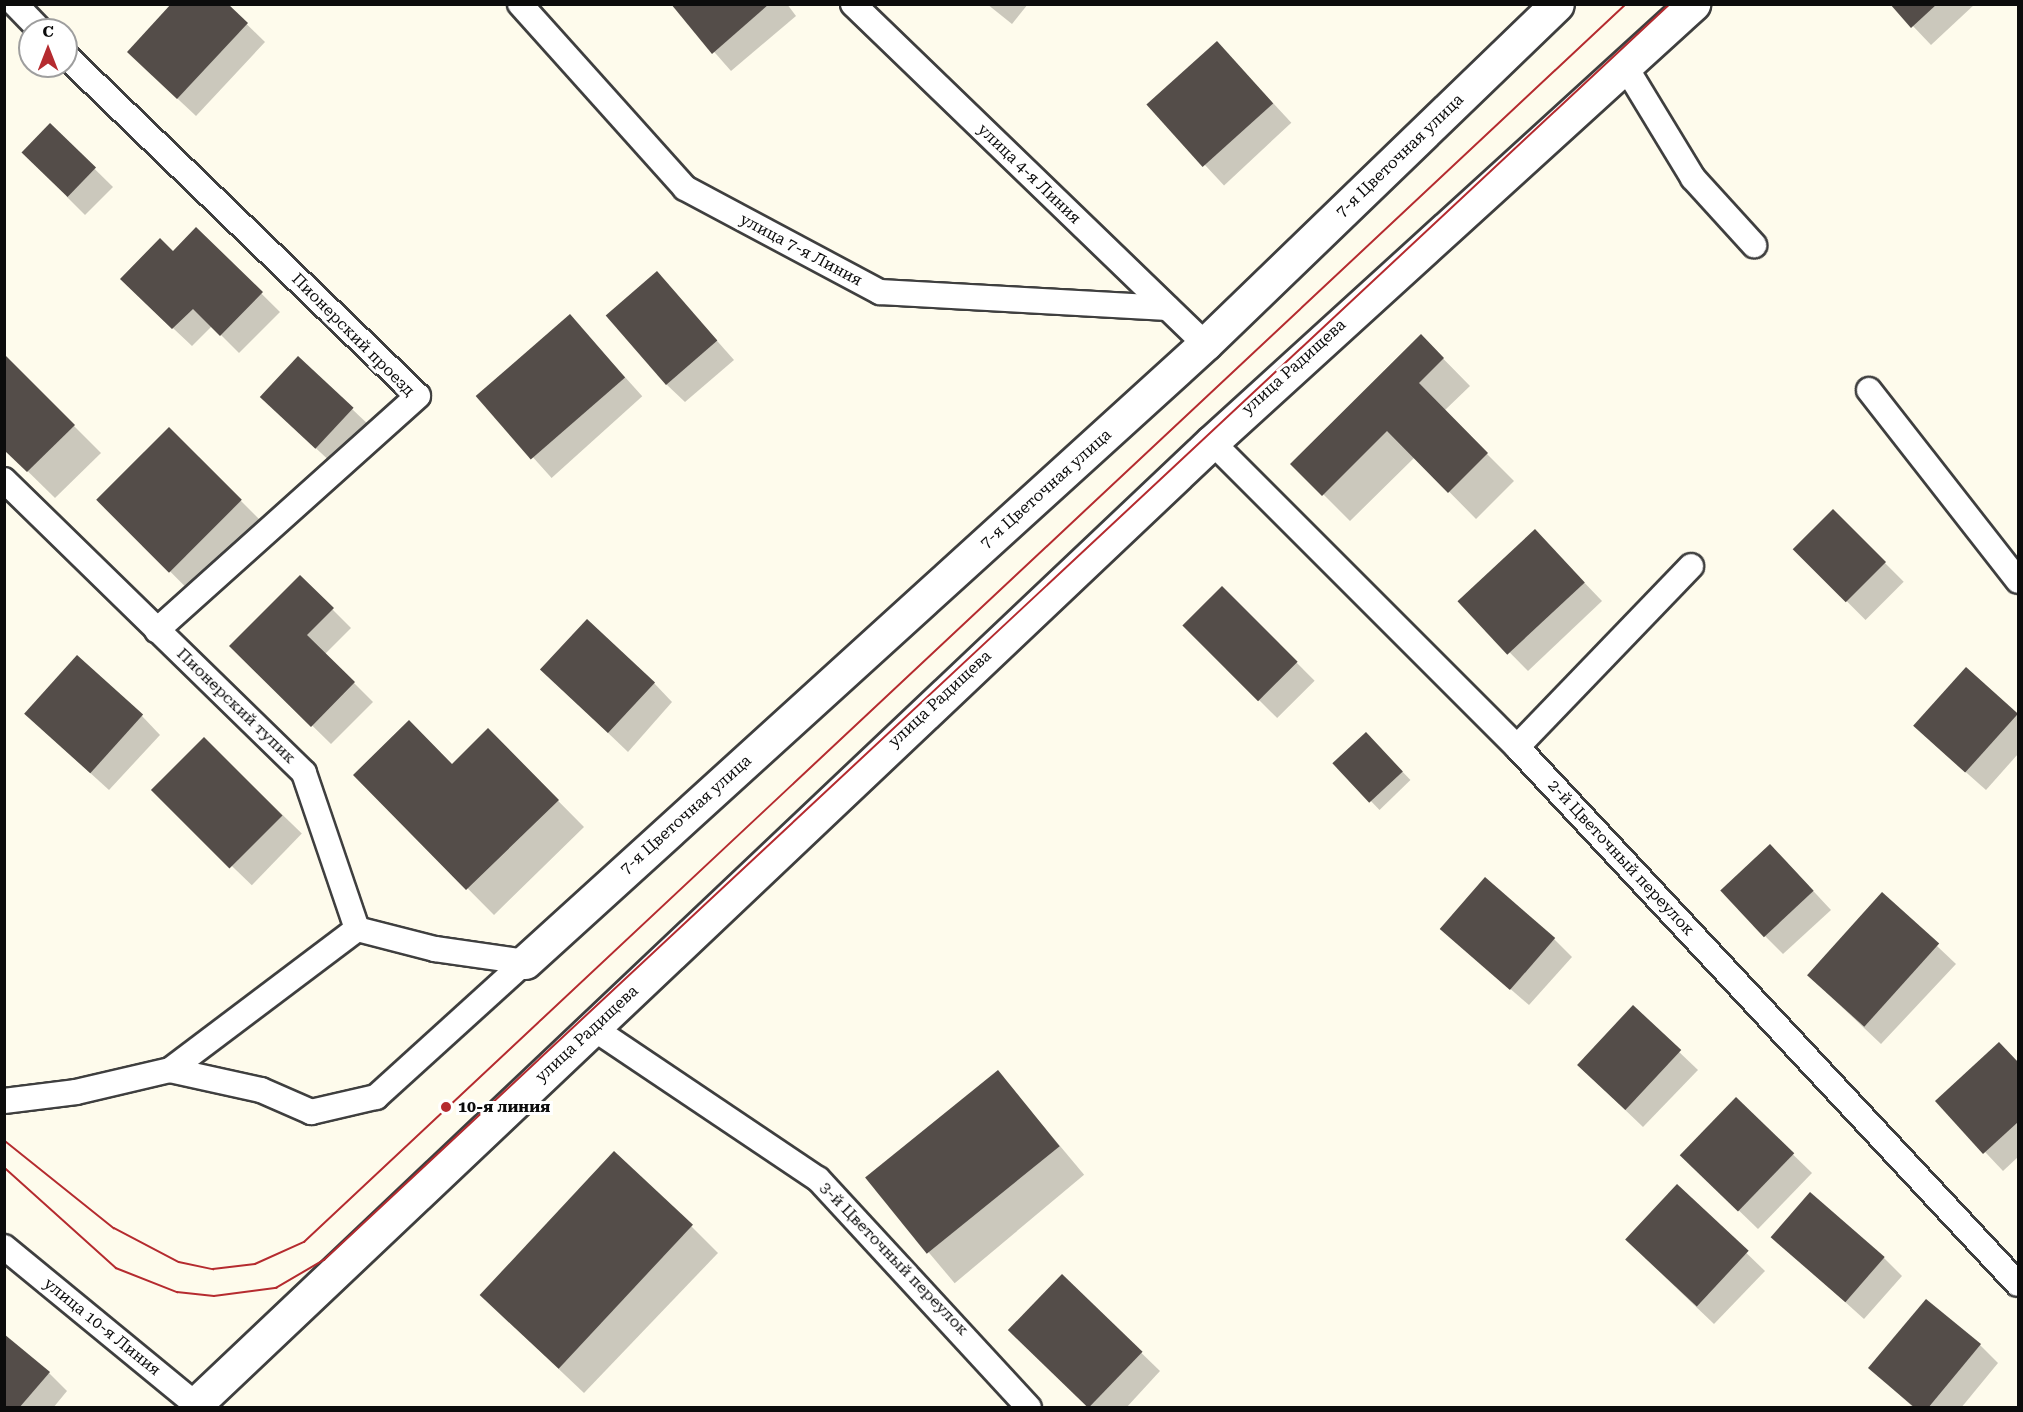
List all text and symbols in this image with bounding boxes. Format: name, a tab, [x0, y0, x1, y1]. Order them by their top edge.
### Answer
north arrow	[18, 18, 78, 78]
text: С	[42, 22, 54, 41]
street label: 7-я Цветочная улица	[1332, 90, 1468, 222]
street label: улица 4-я Линия	[974, 120, 1084, 228]
street label: улица 7-я Линия	[737, 210, 865, 290]
street label: Пионерский проезд	[288, 270, 418, 400]
street label: улица Радищева	[1238, 315, 1350, 419]
street label: 7-я Цветочная улица	[977, 425, 1115, 553]
street label: Пионерский тупик	[173, 644, 299, 768]
street label: улица Радищева	[885, 646, 995, 752]
street label: 7-я Цветочная улица	[617, 751, 755, 879]
street label: 2-й Цветочный переулок	[1544, 776, 1698, 940]
street label: улица Радищева	[532, 981, 642, 1087]
place label: 10-я линия	[458, 1097, 550, 1117]
marker: 10-я линия	[439, 1100, 453, 1114]
street label: 3-й Цветочный переулок	[816, 1178, 972, 1340]
street label: улица 10-я Линия	[40, 1274, 164, 1380]

